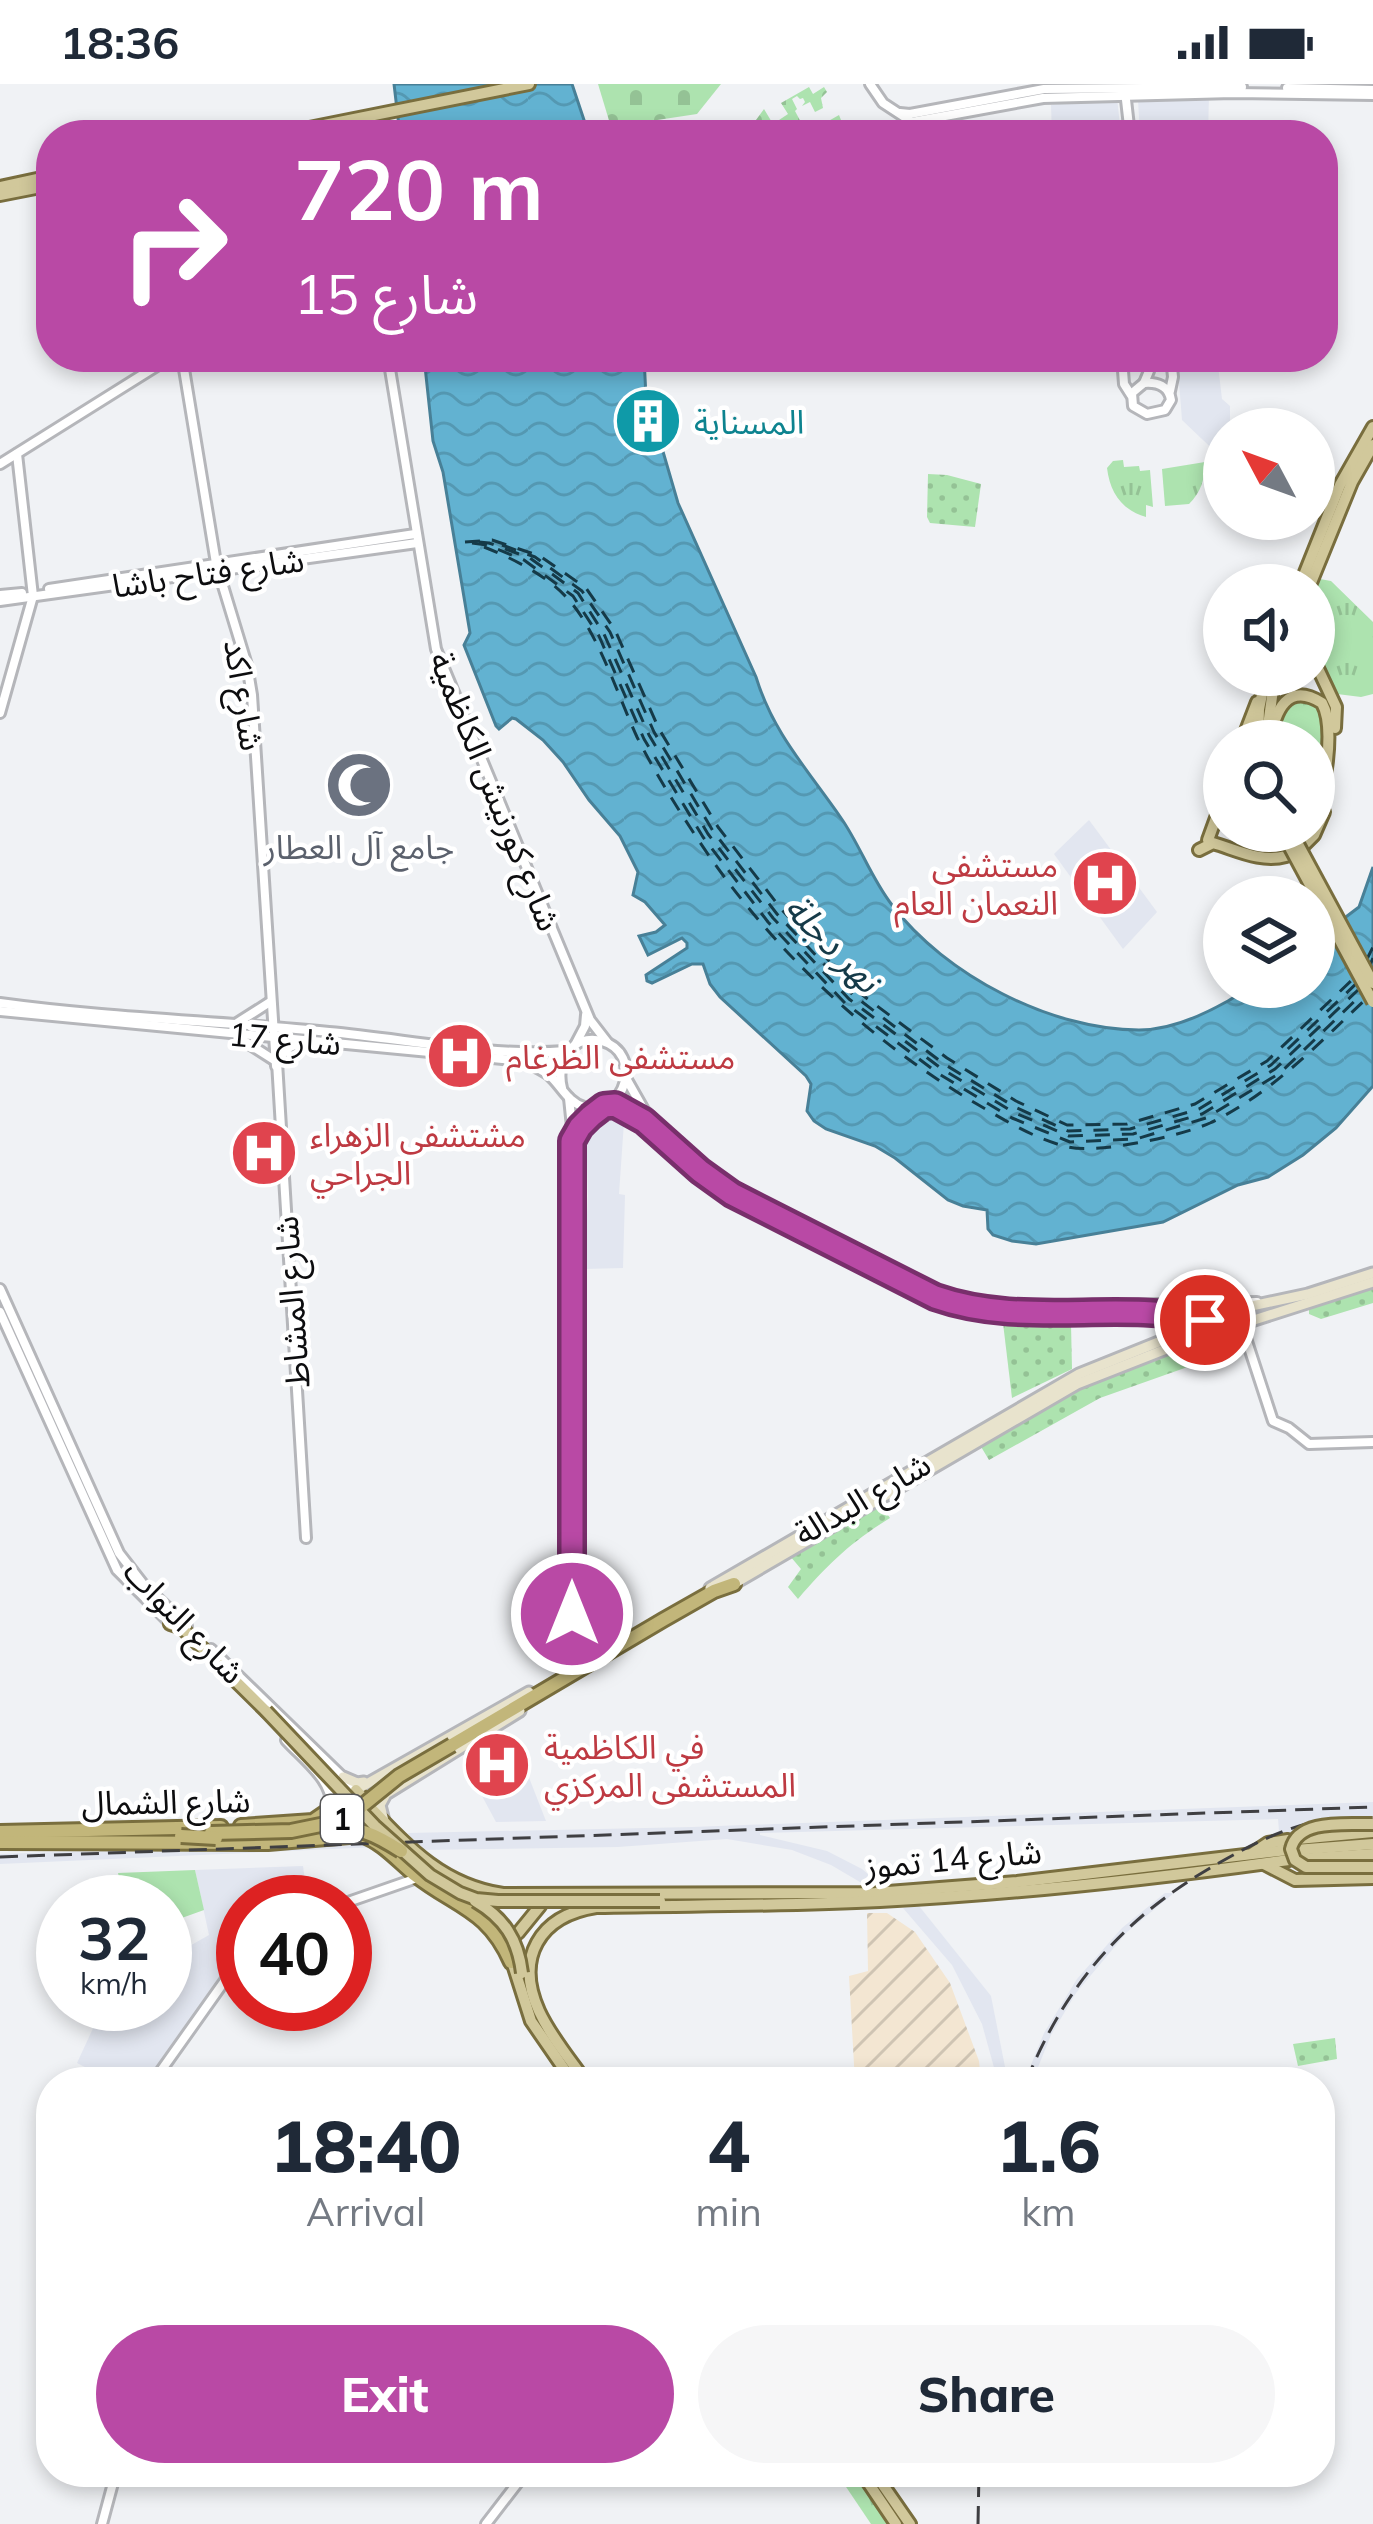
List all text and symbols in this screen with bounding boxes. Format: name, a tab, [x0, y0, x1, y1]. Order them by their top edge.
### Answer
text: 18:36	[60, 14, 179, 70]
text: 720 m	[294, 136, 544, 241]
icon: right	[96, 168, 252, 324]
text: شارع 15	[294, 260, 478, 328]
building icon: المسناية	[613, 386, 683, 456]
place label: المسناية	[694, 401, 804, 442]
north arrow	[1203, 408, 1335, 540]
map controls	[1203, 408, 1335, 1008]
street label: شارع فتاح باشا	[109, 538, 307, 611]
button: sound	[1203, 564, 1335, 696]
street label: شارع اكد	[211, 637, 274, 754]
street label: شارع كورنيش الكاظمية	[417, 645, 571, 938]
button: search	[1203, 720, 1335, 852]
mosque icon: جامع آل العطار	[324, 750, 394, 820]
place label: جامع آل العطار	[263, 826, 454, 872]
place label: مستشفى النعمان العام	[894, 844, 1058, 928]
hospital icon: مستشفى النعمان العام	[1070, 848, 1140, 918]
button: layers	[1203, 876, 1335, 1008]
water label: نهر دجلة	[776, 885, 892, 1003]
street label: شارع 17	[227, 1013, 343, 1068]
hospital icon: مستشفى الظرغام	[425, 1021, 495, 1091]
place label: مستشفى الظرغام	[506, 1036, 735, 1082]
place label: مشتشفى الزهراء الجراحي	[310, 1114, 526, 1198]
hospital icon: مشتشفى الزهراء الجراحي	[229, 1118, 299, 1188]
street label: شارع المشاط	[265, 1214, 322, 1389]
pin	[1154, 1269, 1256, 1371]
icon: arrive	[1172, 1287, 1238, 1353]
street label: شارع البدالة	[786, 1443, 940, 1558]
street label: شارع النواب	[112, 1550, 254, 1695]
position arrow	[509, 1551, 635, 1677]
place label: في الكاظمية المستشفى المركزي	[544, 1726, 796, 1810]
hospital icon: في الكاظمية المستشفى المركزي	[462, 1730, 532, 1800]
street label: شارع الشمال	[81, 1779, 251, 1828]
road number: 1	[321, 1795, 363, 1843]
street label: شارع 14 تموز	[862, 1830, 1044, 1891]
speed limit sign: 40	[216, 1875, 372, 2031]
text: 32	[78, 1900, 150, 1975]
text: km/h	[80, 1964, 148, 2002]
text: 18:40	[270, 2100, 462, 2190]
text: 4	[707, 2100, 750, 2190]
text: 1.6	[996, 2100, 1101, 2190]
text: Arrival	[306, 2187, 425, 2236]
text: min	[696, 2187, 762, 2236]
text: km	[1021, 2187, 1076, 2236]
button: Exit	[96, 2325, 674, 2463]
button: Share	[698, 2325, 1275, 2463]

